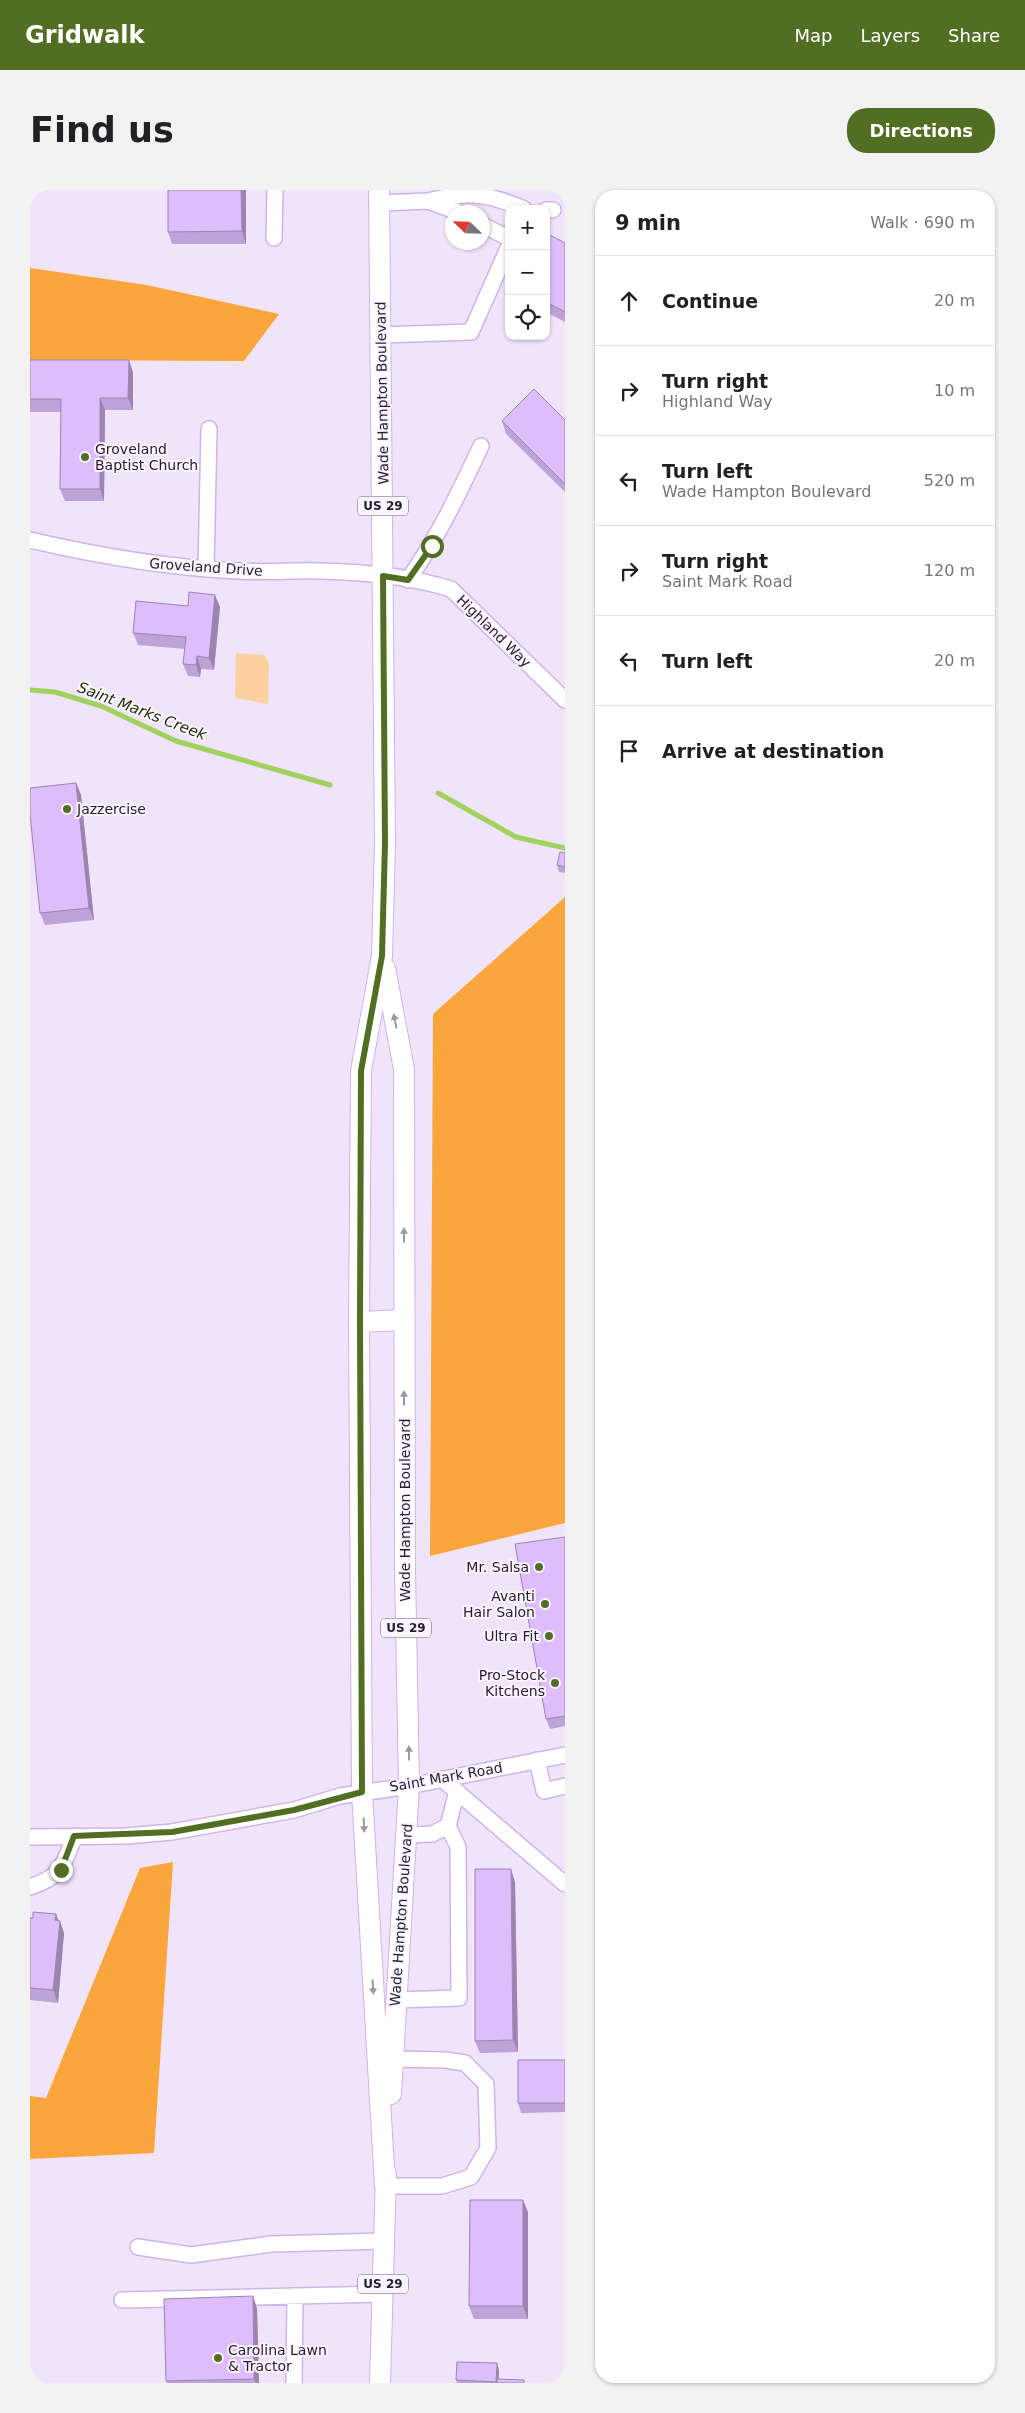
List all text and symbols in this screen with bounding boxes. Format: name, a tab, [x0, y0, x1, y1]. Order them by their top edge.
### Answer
text: Gridwalk	[25, 21, 145, 49]
text: Map	[794, 25, 832, 46]
text: Layers	[860, 25, 920, 46]
text: Share	[948, 25, 1000, 46]
button: Directions	[847, 108, 995, 153]
text: Find us	[30, 110, 174, 150]
north arrow	[445, 205, 490, 250]
map controls	[505, 205, 550, 340]
button: +	[505, 205, 550, 250]
text: 9 min	[615, 211, 681, 235]
text: Walk · 690 m	[870, 213, 975, 232]
button: −	[505, 250, 550, 295]
icon: ahead	[615, 287, 643, 315]
text: Continue	[662, 290, 758, 312]
text: 20 m	[934, 291, 975, 310]
button: locate	[505, 295, 550, 340]
street label: Wade Hampton Boulevard	[372, 301, 392, 485]
text: Turn right	[662, 370, 768, 392]
icon: right	[615, 377, 643, 405]
text: 10 m	[934, 381, 975, 400]
text: Highland Way	[662, 392, 772, 411]
place label: Groveland Baptist Church	[95, 441, 198, 473]
marker: Groveland Baptist Church	[79, 451, 91, 463]
text: Turn left	[662, 460, 753, 482]
icon: left	[615, 467, 643, 495]
text: 520 m	[924, 471, 975, 490]
text: Wade Hampton Boulevard	[662, 482, 871, 501]
road number: US 29	[358, 496, 408, 516]
route start	[421, 535, 444, 558]
text: Turn right	[662, 550, 768, 572]
street label: Groveland Drive	[149, 555, 263, 579]
icon: right	[615, 557, 643, 585]
text: 120 m	[924, 561, 975, 580]
text: Saint Mark Road	[662, 572, 793, 591]
street label: Highland Way	[454, 592, 534, 670]
icon: left	[615, 647, 643, 675]
text: Turn left	[662, 650, 753, 672]
text: 20 m	[934, 651, 975, 670]
water label: Saint Marks Creek	[75, 678, 210, 744]
icon: arrive	[615, 737, 643, 765]
text: Arrive at destination	[662, 740, 884, 762]
place label: Jazzercise	[76, 801, 146, 817]
marker: Jazzercise	[61, 803, 73, 815]
one-way arrow	[391, 1014, 399, 1029]
one-way arrow	[400, 1227, 408, 1243]
one-way arrow	[400, 1390, 408, 1406]
street label: Wade Hampton Boulevard	[397, 1418, 413, 1602]
place label: Mr. Salsa	[466, 1559, 529, 1575]
marker: Mr. Salsa	[533, 1561, 545, 1573]
place label: Avanti Hair Salon	[463, 1588, 535, 1620]
marker: Avanti Hair Salon	[539, 1598, 551, 1610]
road number: US 29	[381, 1619, 431, 1638]
place label: Ultra Fit	[484, 1628, 540, 1644]
marker: Ultra Fit	[543, 1630, 555, 1642]
place label: Pro-Stock Kitchens	[479, 1667, 546, 1699]
marker: Pro-Stock Kitchens	[549, 1677, 561, 1689]
one-way arrow	[405, 1745, 413, 1761]
street label: Saint Mark Road	[388, 1759, 504, 1795]
one-way arrow	[361, 1817, 369, 1833]
street label: Wade Hampton Boulevard	[387, 1823, 415, 2007]
route end	[50, 1859, 73, 1882]
one-way arrow	[370, 1979, 378, 1995]
road number: US 29	[358, 2274, 408, 2294]
place label: Carolina Lawn & Tractor	[228, 2342, 327, 2374]
marker: Carolina Lawn & Tractor	[212, 2352, 224, 2364]

